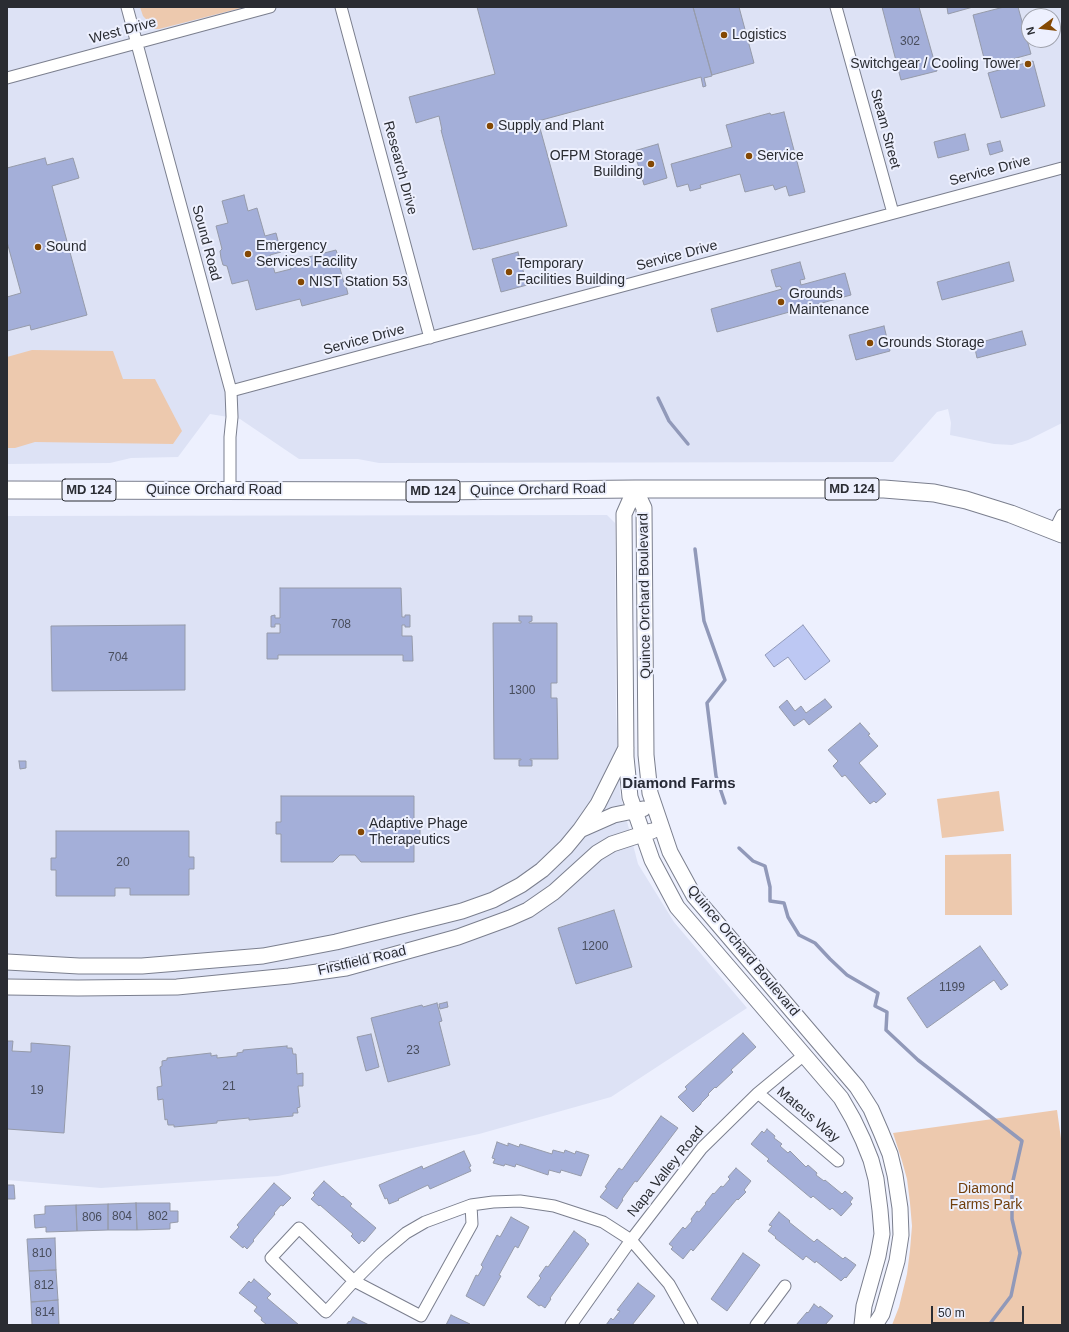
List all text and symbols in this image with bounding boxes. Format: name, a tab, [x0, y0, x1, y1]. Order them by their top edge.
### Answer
north arrow	[1021, 8, 1061, 48]
street label: West Drive	[88, 14, 158, 48]
text: N	[1024, 25, 1037, 36]
place label: Logistics	[732, 27, 786, 43]
marker: Logistics	[719, 30, 729, 40]
house number: 302	[900, 35, 920, 49]
place label: Switchgear / Cooling Tower	[850, 56, 1020, 72]
marker: Switchgear / Cooling Tower	[1023, 59, 1033, 69]
street label: Steam Street	[866, 87, 904, 171]
place label: Supply and Plant	[498, 118, 604, 134]
street label: Research Drive	[379, 119, 421, 217]
marker: Supply and Plant	[485, 121, 495, 131]
place label: OFPM Storage Building	[550, 148, 643, 180]
place label: Service	[757, 148, 804, 164]
marker: Service	[744, 151, 754, 161]
street label: Service Drive	[948, 152, 1032, 190]
marker: OFPM Storage Building	[646, 159, 656, 169]
street label: Sound Road	[188, 203, 224, 283]
street label: Service Drive	[635, 237, 719, 275]
place label: Emergency Services Facility	[256, 238, 357, 270]
place label: Sound	[46, 239, 86, 255]
marker: Sound	[33, 242, 43, 252]
marker: Emergency Services Facility	[243, 249, 253, 259]
place label: Temporary Facilities Building	[517, 256, 625, 288]
marker: Temporary Facilities Building	[504, 267, 514, 277]
place label: NIST Station 53	[309, 274, 408, 290]
marker: NIST Station 53	[296, 277, 306, 287]
place label: Grounds Maintenance	[789, 286, 869, 318]
marker: Grounds Maintenance	[776, 297, 786, 307]
street label: Service Drive	[322, 321, 406, 359]
place label: Grounds Storage	[878, 335, 985, 351]
marker: Grounds Storage	[865, 338, 875, 348]
road number: MD 124	[825, 478, 879, 500]
road number: MD 124	[62, 479, 116, 501]
road number: MD 124	[406, 480, 460, 502]
street label: Quince Orchard Road	[470, 480, 606, 500]
street label: Quince Orchard Road	[146, 482, 282, 498]
street label: Quince Orchard Boulevard	[635, 513, 655, 679]
house number: 708	[331, 618, 351, 632]
house number: 704	[108, 651, 128, 665]
house number: 1300	[509, 684, 535, 698]
district label: Diamond Farms	[622, 775, 736, 793]
place label: Adaptive Phage Therapeutics	[369, 816, 468, 848]
marker: Adaptive Phage Therapeutics	[356, 827, 366, 837]
house number: 20	[116, 856, 130, 870]
street label: Quince Orchard Boulevard	[683, 882, 803, 1020]
house number: 1200	[582, 940, 608, 954]
street label: Firstfield Road	[316, 943, 408, 979]
house number: 1199	[939, 981, 965, 995]
house number: 23	[406, 1044, 420, 1058]
house number: 21	[222, 1080, 236, 1094]
house number: 19	[30, 1084, 44, 1098]
street label: Mateus Way	[773, 1084, 843, 1146]
street label: Napa Valley Road	[624, 1123, 708, 1221]
park label: Diamond Farms Park	[950, 1181, 1022, 1214]
house number: 804	[112, 1210, 132, 1224]
house number: 802	[148, 1210, 168, 1224]
house number: 806	[82, 1211, 102, 1225]
house number: 810	[32, 1247, 52, 1261]
house number: 812	[34, 1279, 54, 1293]
scale bar	[933, 1298, 1026, 1324]
house number: 814	[35, 1306, 55, 1320]
text: 50 m	[938, 1306, 965, 1320]

